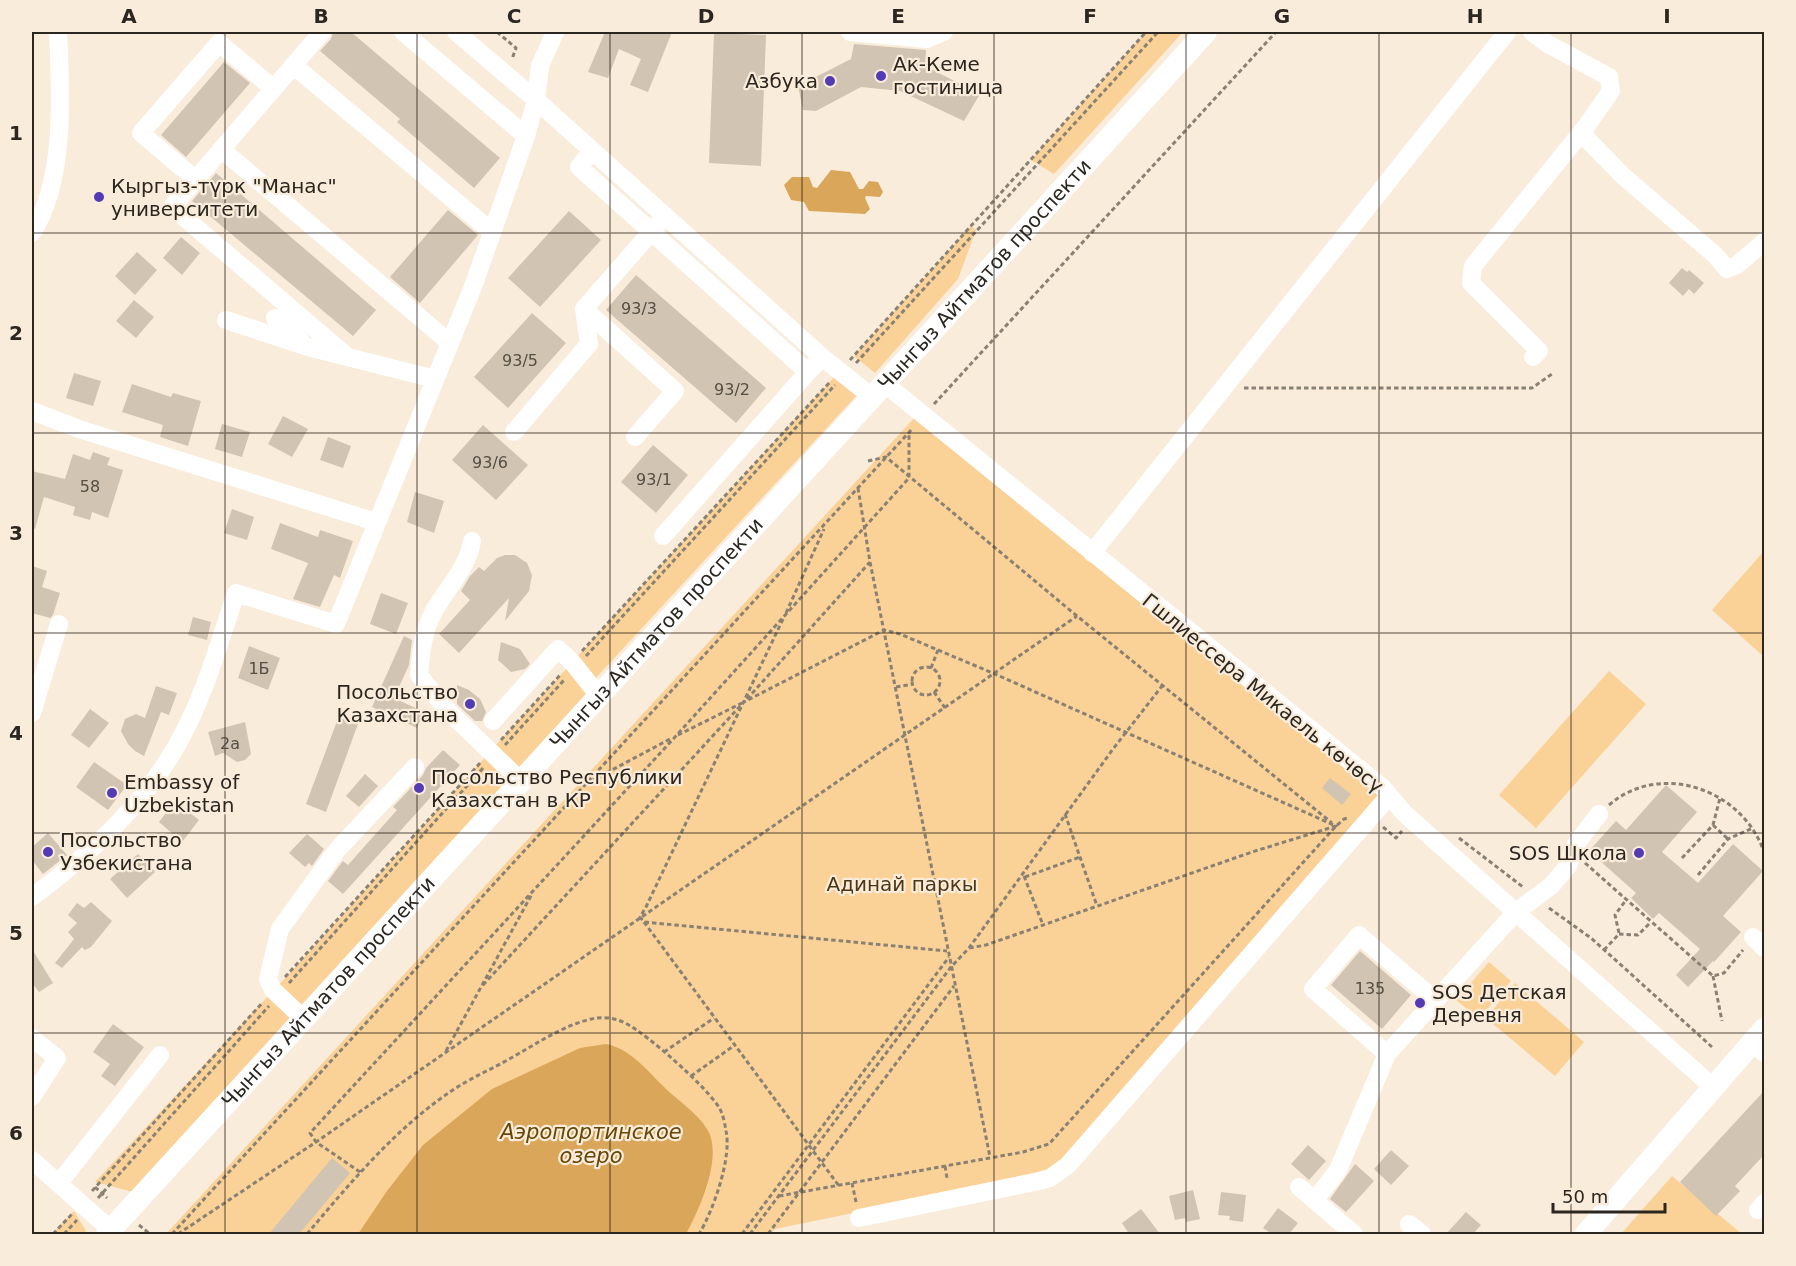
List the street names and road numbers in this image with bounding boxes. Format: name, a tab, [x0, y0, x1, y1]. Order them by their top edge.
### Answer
street label: Чынгыз Айтматов проспекти	[873, 154, 1096, 395]
street label: Чынгыз Айтматов проспекти	[545, 513, 768, 754]
street label: Гшлиессера Микаель көчөсү	[1138, 588, 1388, 798]
street label: Чынгыз Айтматов проспекти	[217, 871, 440, 1113]

